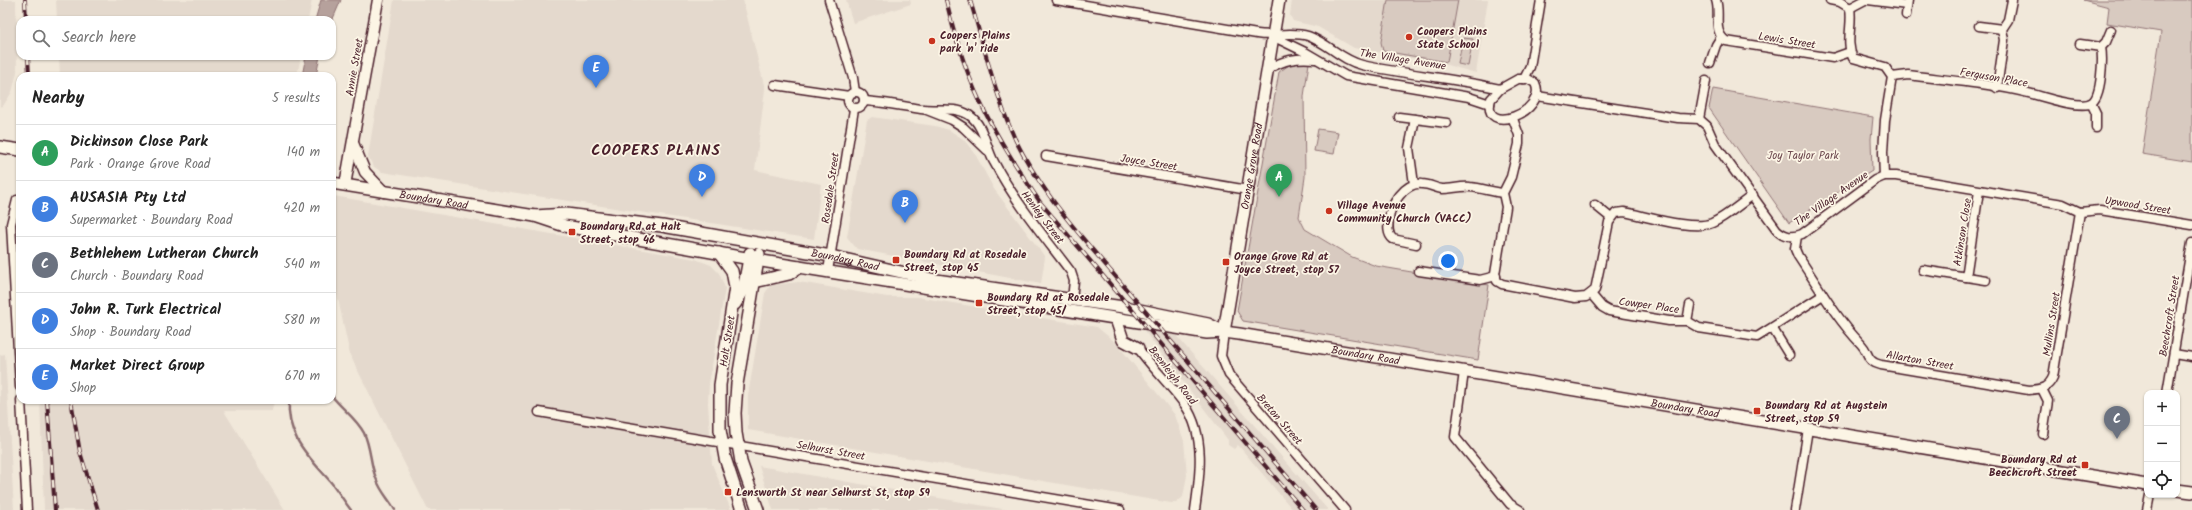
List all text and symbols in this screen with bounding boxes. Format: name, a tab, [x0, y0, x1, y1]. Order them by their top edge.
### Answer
search box	[16, 16, 336, 60]
place label: Coopers Plains State School	[1417, 23, 1488, 54]
text: Search here	[62, 26, 136, 50]
icon: search	[30, 27, 52, 49]
place label: Coopers Plains park 'n' ride	[939, 27, 1011, 58]
street label: Lewis Street	[1757, 28, 1818, 55]
marker: Coopers Plains State School	[1404, 32, 1414, 42]
street label: Annie Street	[341, 36, 369, 97]
marker: Coopers Plains park 'n' ride	[927, 36, 937, 46]
street label: The Village Avenue	[1358, 44, 1447, 76]
pin: E	[583, 55, 609, 88]
street label: Ferguson Place	[1959, 63, 2029, 93]
text: Nearby	[32, 85, 84, 112]
text: 5 results	[272, 88, 320, 109]
street label: Orange Grove Road	[1236, 121, 1269, 211]
text: Dickinson Close Park	[70, 130, 208, 154]
district label: COOPERS PLAINS	[591, 139, 721, 163]
text: A	[41, 142, 49, 163]
text: 140 m	[287, 142, 320, 163]
park label: Joy Taylor Park	[1767, 147, 1840, 165]
street label: Joyce Street	[1119, 150, 1179, 176]
street label: Rosedale Street	[817, 151, 845, 225]
text: Park · Orange Grove Road	[70, 154, 210, 175]
pin: D	[689, 164, 715, 197]
pin: A	[1266, 164, 1292, 197]
street label: The Village Avenue	[1791, 166, 1872, 231]
text: AUSASIA Pty Ltd	[70, 186, 186, 210]
street label: Boundary Road	[398, 186, 470, 215]
street label: Henley Street	[1016, 187, 1069, 249]
pin: B	[892, 190, 918, 223]
street label: Upwood Street	[2103, 192, 2173, 220]
place label: Village Avenue Community Church (VACC)	[1337, 197, 1472, 228]
street label: Atkinson Close	[1949, 197, 1977, 267]
text: B	[41, 198, 49, 219]
text: 420 m	[283, 198, 320, 219]
marker: Village Avenue Community Church (VACC)	[1324, 206, 1334, 216]
text: Supermarket · Boundary Road	[70, 210, 232, 231]
place label: Boundary Rd at Halt Street, stop 46	[580, 218, 682, 249]
marker: Boundary Rd at Halt Street, stop 46	[567, 227, 577, 237]
text: Bethlehem Lutheran Church	[70, 242, 258, 266]
street label: Boundary Road	[810, 245, 881, 277]
place label: Boundary Rd at Rosedale Street, stop 45	[904, 246, 1027, 277]
place label: Orange Grove Rd at Joyce Street, stop 57	[1234, 248, 1340, 279]
your location	[1438, 251, 1458, 271]
text: C	[41, 254, 49, 275]
text: 540 m	[284, 254, 320, 275]
marker: Boundary Rd at Rosedale Street, stop 45	[891, 255, 901, 265]
marker: Orange Grove Rd at Joyce Street, stop 57	[1221, 257, 1231, 267]
text: Church · Boundary Road	[70, 266, 203, 287]
street label: Beechcroft Street	[2155, 274, 2185, 358]
place label: Boundary Rd at Rosedale Street, stop 45/	[987, 289, 1110, 320]
street label: Mullins Street	[2038, 290, 2066, 358]
street label: Cowper Place	[1617, 293, 1680, 319]
text: John R. Turk Electrical	[70, 298, 221, 322]
marker: Boundary Rd at Rosedale Street, stop 45/	[974, 298, 984, 308]
text: D	[41, 310, 49, 331]
text: 580 m	[283, 310, 320, 331]
street label: Halt Street	[715, 313, 741, 368]
text: Shop · Boundary Road	[70, 322, 191, 343]
street label: Boundary Road	[1330, 341, 1401, 371]
street label: Beenleigh Road	[1143, 342, 1201, 409]
street label: Allarton Street	[1885, 346, 1956, 376]
text: Market Direct Group	[70, 354, 205, 378]
text: E	[41, 366, 49, 387]
text: 670 m	[285, 366, 320, 387]
text: Shop	[70, 378, 96, 399]
street label: Breton Street	[1252, 390, 1307, 450]
map controls	[2144, 390, 2180, 498]
button: +	[2144, 390, 2180, 426]
street label: Boundary Road	[1649, 395, 1721, 424]
place label: Boundary Rd at Augstein Street, stop 59	[1765, 397, 1887, 428]
marker: Boundary Rd at Augstein Street, stop 59	[1752, 406, 1762, 416]
pin: C	[2104, 406, 2130, 439]
button: −	[2144, 426, 2180, 462]
street label: Selhurst Street	[795, 436, 867, 466]
place label: Boundary Rd at Beechcroft Street	[1989, 451, 2078, 482]
marker: Boundary Rd at Beechcroft Street	[2080, 460, 2090, 470]
button: locate	[2144, 462, 2180, 498]
place label: Lensworth St near Selhurst St, stop 59	[736, 484, 931, 502]
marker: Lensworth St near Selhurst St, stop 59	[723, 487, 733, 497]

